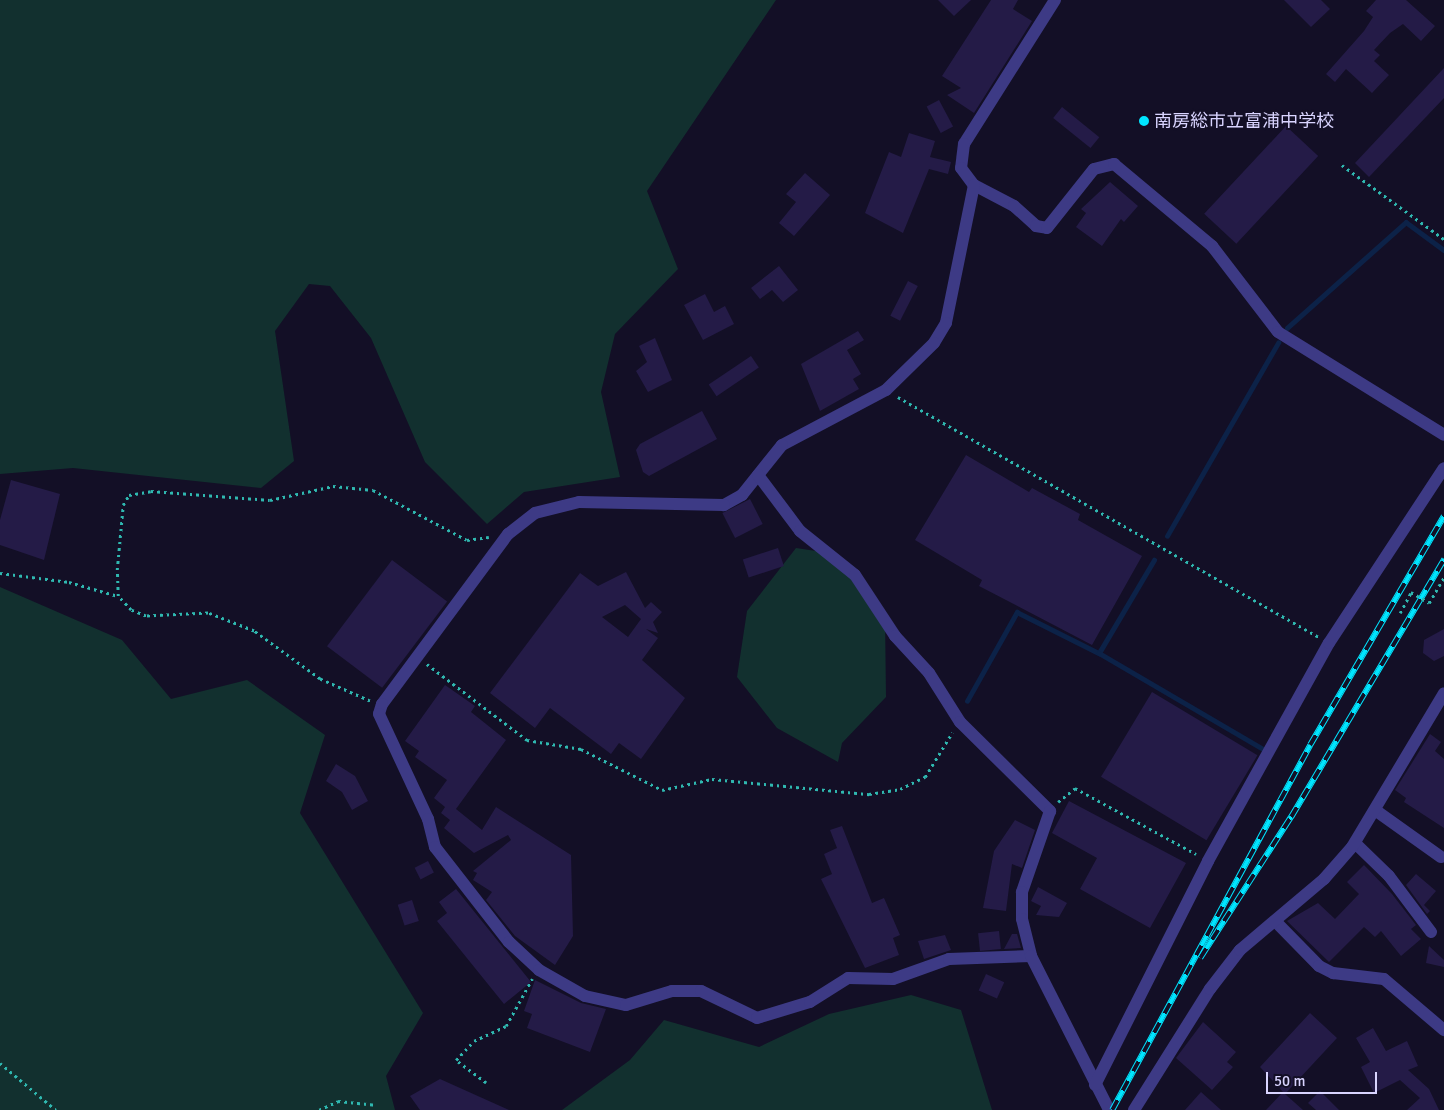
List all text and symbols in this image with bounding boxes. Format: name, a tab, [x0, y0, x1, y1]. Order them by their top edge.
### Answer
place label: 南房総市立富浦中学校	[1154, 110, 1334, 132]
marker: 南房総市立富浦中学校	[1138, 115, 1150, 127]
scale bar	[1269, 1062, 1380, 1094]
text: 50 m	[1274, 1072, 1305, 1090]

